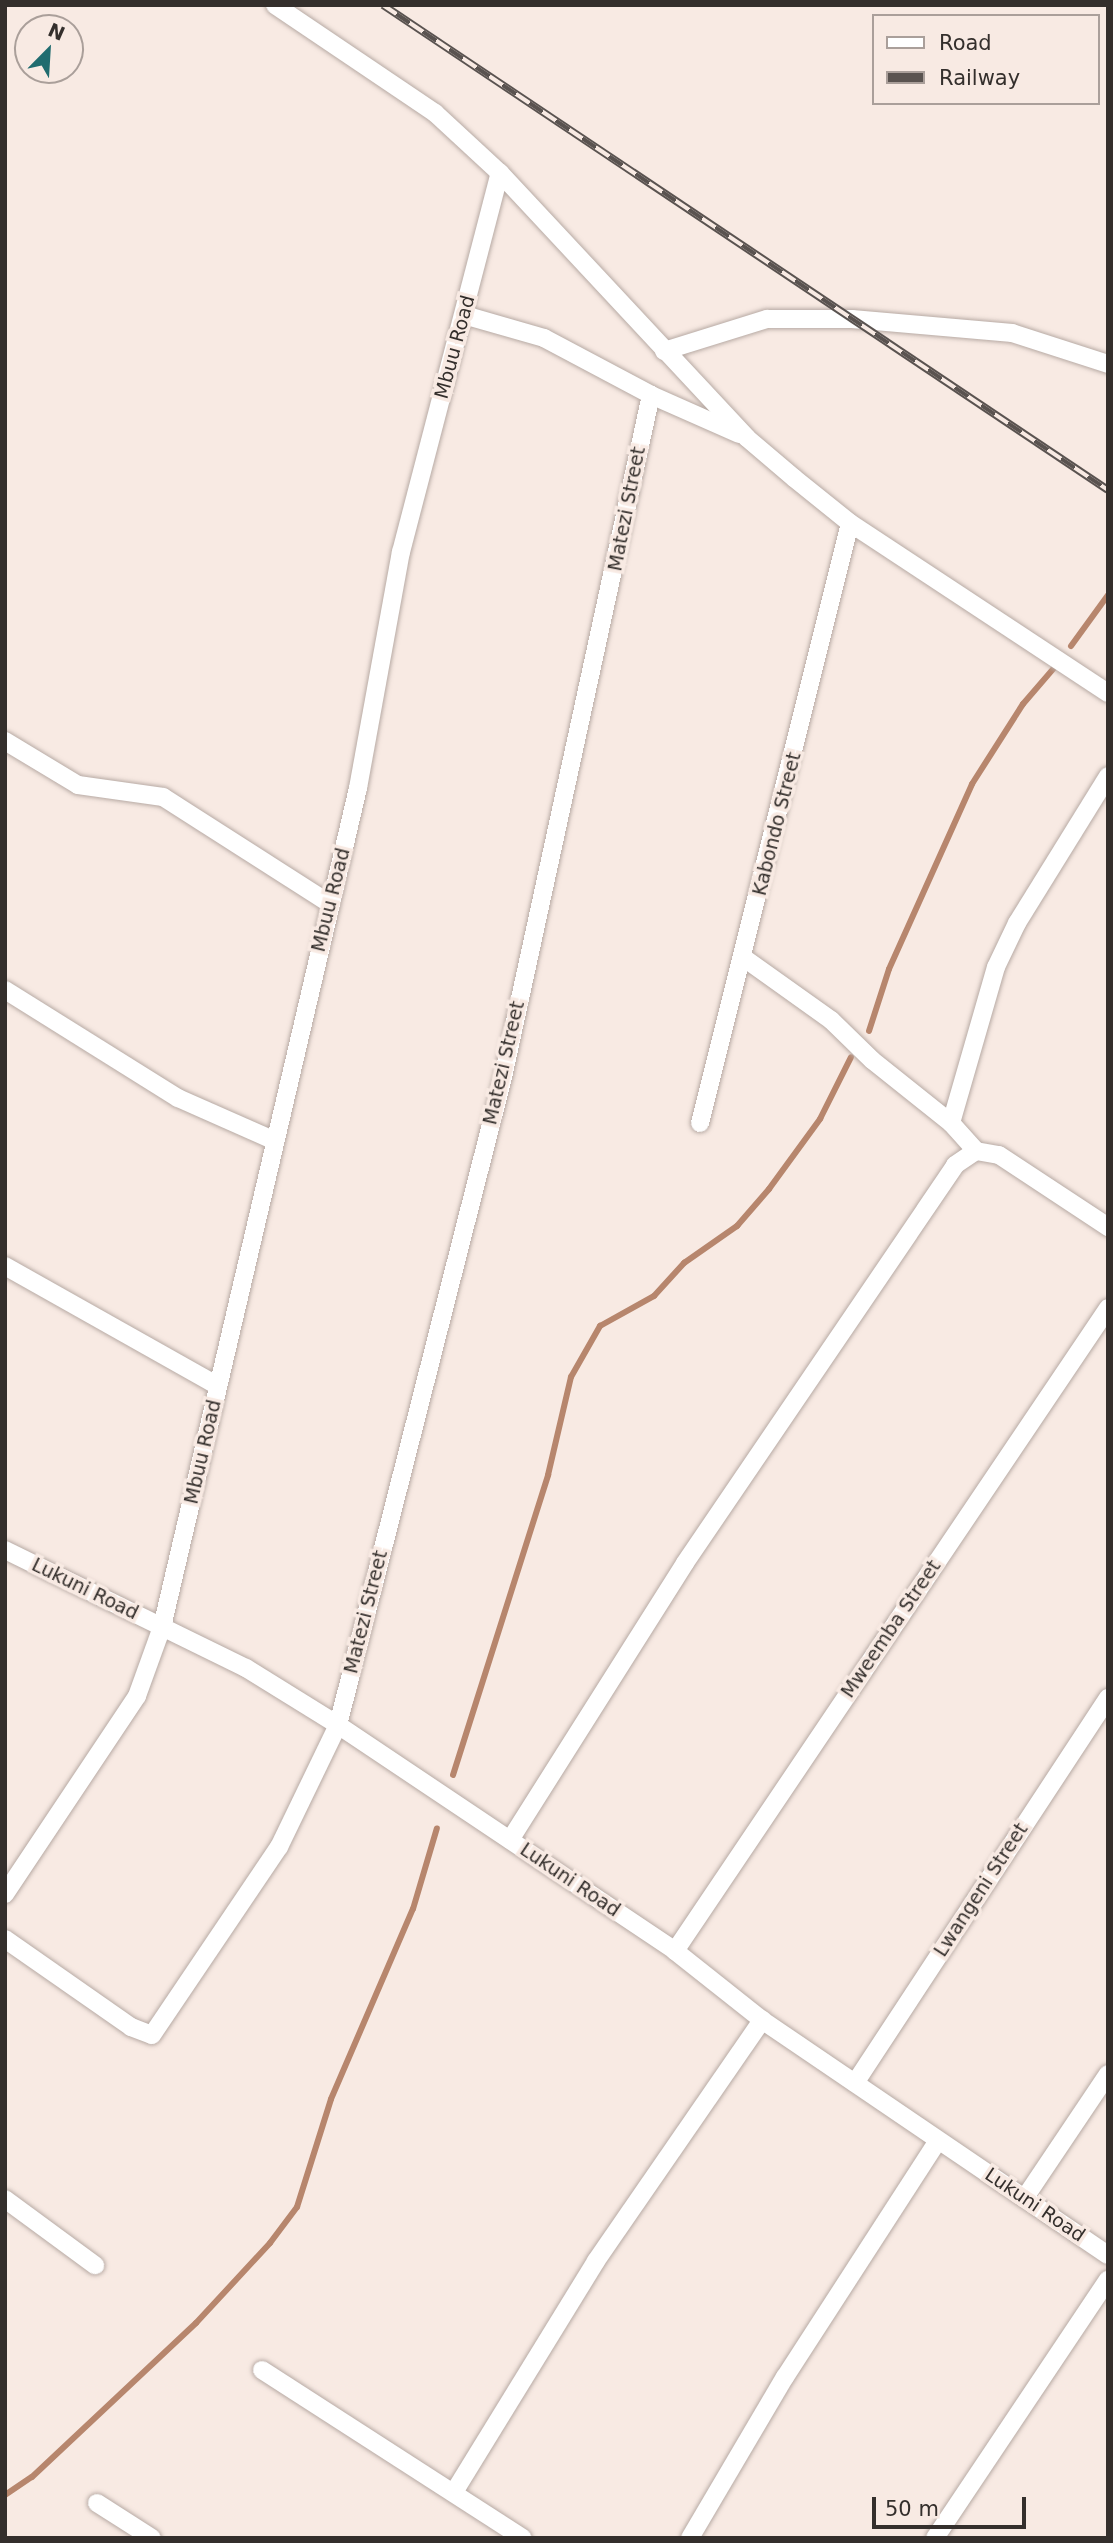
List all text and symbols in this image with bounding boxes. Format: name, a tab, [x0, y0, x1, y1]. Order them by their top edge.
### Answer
north arrow	[14, 14, 84, 84]
legend	[872, 14, 1099, 105]
text: N	[45, 18, 68, 45]
text: Road	[939, 31, 992, 55]
text: Railway	[939, 66, 1020, 90]
street label: Mbuu Road	[430, 293, 480, 401]
street label: Matezi Street	[604, 445, 650, 573]
street label: Kabondo Street	[748, 750, 806, 898]
street label: Mbuu Road	[307, 846, 355, 954]
street label: Matezi Street	[479, 999, 529, 1127]
street label: Mbuu Road	[180, 1398, 226, 1506]
street label: Matezi Street	[340, 1548, 392, 1676]
street label: Lukuni Road	[28, 1553, 142, 1625]
street label: Mweemba Street	[836, 1556, 946, 1702]
street label: Lwangeni Street	[929, 1819, 1033, 1961]
street label: Lukuni Road	[516, 1838, 624, 1922]
street label: Lukuni Road	[981, 2163, 1089, 2247]
scale bar	[875, 2484, 1029, 2528]
text: 50 m	[885, 2497, 939, 2521]

